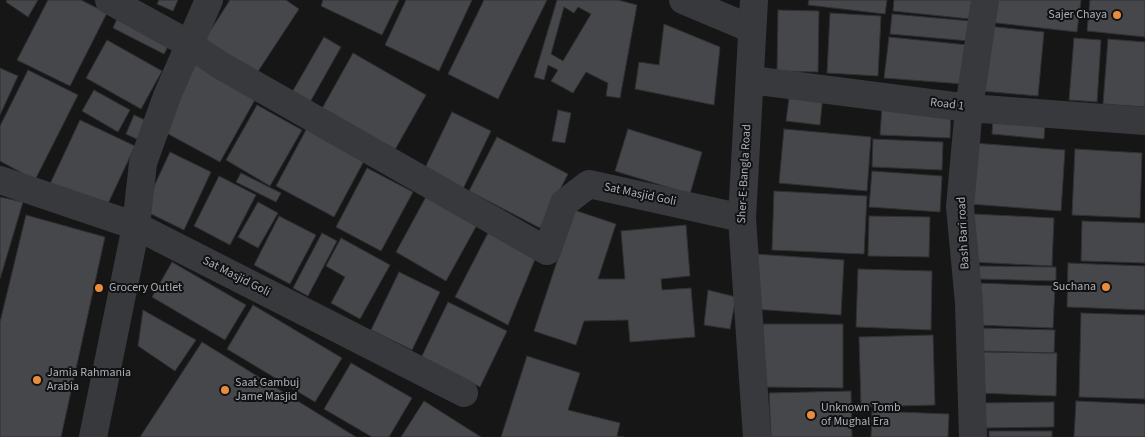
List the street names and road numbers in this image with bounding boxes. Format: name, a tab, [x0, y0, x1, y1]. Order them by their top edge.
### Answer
street label: Road 1	[929, 96, 965, 114]
street label: Sher-E-Bangla Road	[735, 124, 755, 224]
street label: Sat Masjid Goli	[603, 180, 677, 210]
street label: Bash Bari road	[955, 196, 973, 270]
street label: Sat Masjid Goli	[200, 254, 272, 300]

